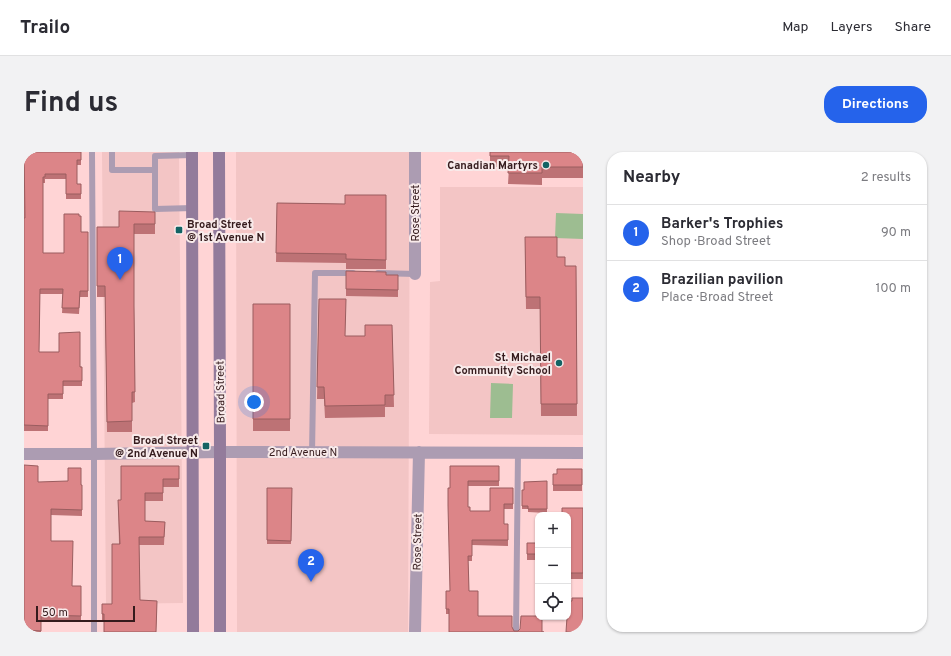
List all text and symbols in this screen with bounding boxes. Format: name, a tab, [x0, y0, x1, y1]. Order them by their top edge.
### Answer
text: Trailo	[20, 16, 70, 40]
text: Map	[782, 19, 808, 36]
text: Layers	[830, 19, 872, 36]
text: Share	[894, 19, 931, 36]
text: Find us	[24, 86, 118, 122]
button: Directions	[824, 86, 927, 123]
place label: Canadian Martyrs	[447, 159, 538, 173]
marker: Canadian Martyrs	[541, 160, 551, 170]
text: Nearby	[623, 167, 680, 189]
text: 2 results	[861, 170, 911, 186]
street label: Rose Street	[409, 185, 423, 241]
text: Barker's Trophies	[661, 215, 783, 234]
place label: Broad Street @ 1st Avenue N	[187, 218, 264, 245]
marker: Broad Street @ 1st Avenue N	[174, 225, 184, 235]
text: 1	[633, 225, 639, 241]
text: 90 m	[881, 225, 911, 241]
text: Shop · Broad Street	[661, 234, 771, 250]
pin: 1	[107, 247, 133, 280]
text: Brazilian pavilion	[661, 271, 783, 290]
text: 2	[632, 281, 640, 297]
text: 100 m	[875, 281, 911, 297]
text: Place · Broad Street	[661, 290, 773, 306]
place label: St. Michael Community School	[454, 351, 551, 378]
marker: St. Michael Community School	[554, 358, 564, 368]
street label: Broad Street	[213, 361, 229, 423]
your location	[244, 392, 264, 412]
place label: Broad Street @ 2nd Avenue N	[115, 434, 198, 461]
marker: Broad Street @ 2nd Avenue N	[201, 441, 211, 451]
street label: 2nd Avenue N	[269, 446, 337, 460]
map controls	[535, 512, 571, 620]
button: +	[535, 512, 571, 548]
street label: Rose Street	[411, 513, 425, 571]
button: −	[535, 548, 571, 584]
pin: 2	[298, 549, 324, 582]
button: locate	[535, 584, 571, 620]
scale bar	[36, 604, 135, 623]
text: 50 m	[42, 606, 68, 620]

